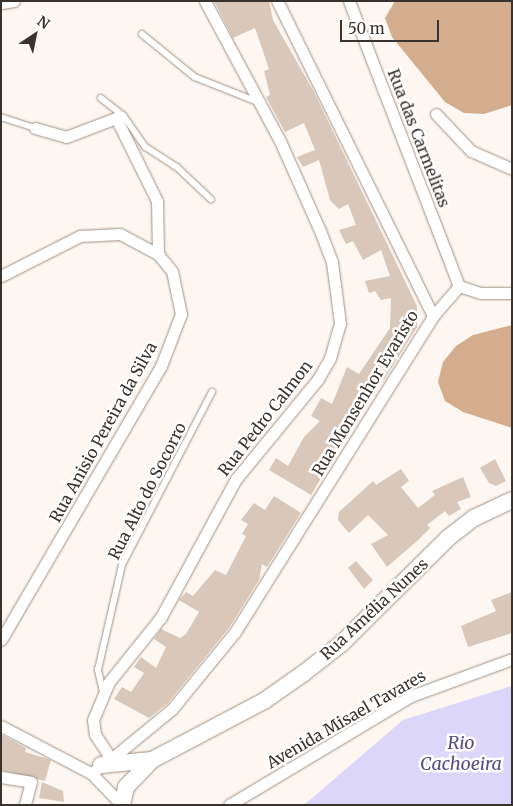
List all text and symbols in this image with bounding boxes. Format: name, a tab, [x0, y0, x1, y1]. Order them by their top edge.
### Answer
north arrow	[10, 10, 60, 60]
scale bar	[343, 10, 442, 42]
text: N	[34, 12, 53, 33]
text: 50 m	[348, 19, 385, 38]
street label: Rua das Carmelitas	[384, 66, 454, 210]
street label: Rua Monsenhor Evaristo	[308, 307, 422, 479]
street label: Rua Anisio Pereira da Silva	[45, 338, 161, 526]
street label: Rua Pedro Calmon	[214, 356, 316, 480]
street label: Rua Alto do Socorro	[104, 419, 190, 563]
street label: Rua Amélia Nunes	[316, 554, 432, 664]
street label: Avenida Misael Tavares	[263, 666, 429, 772]
water label: Rio Cachoeira	[420, 733, 502, 776]

